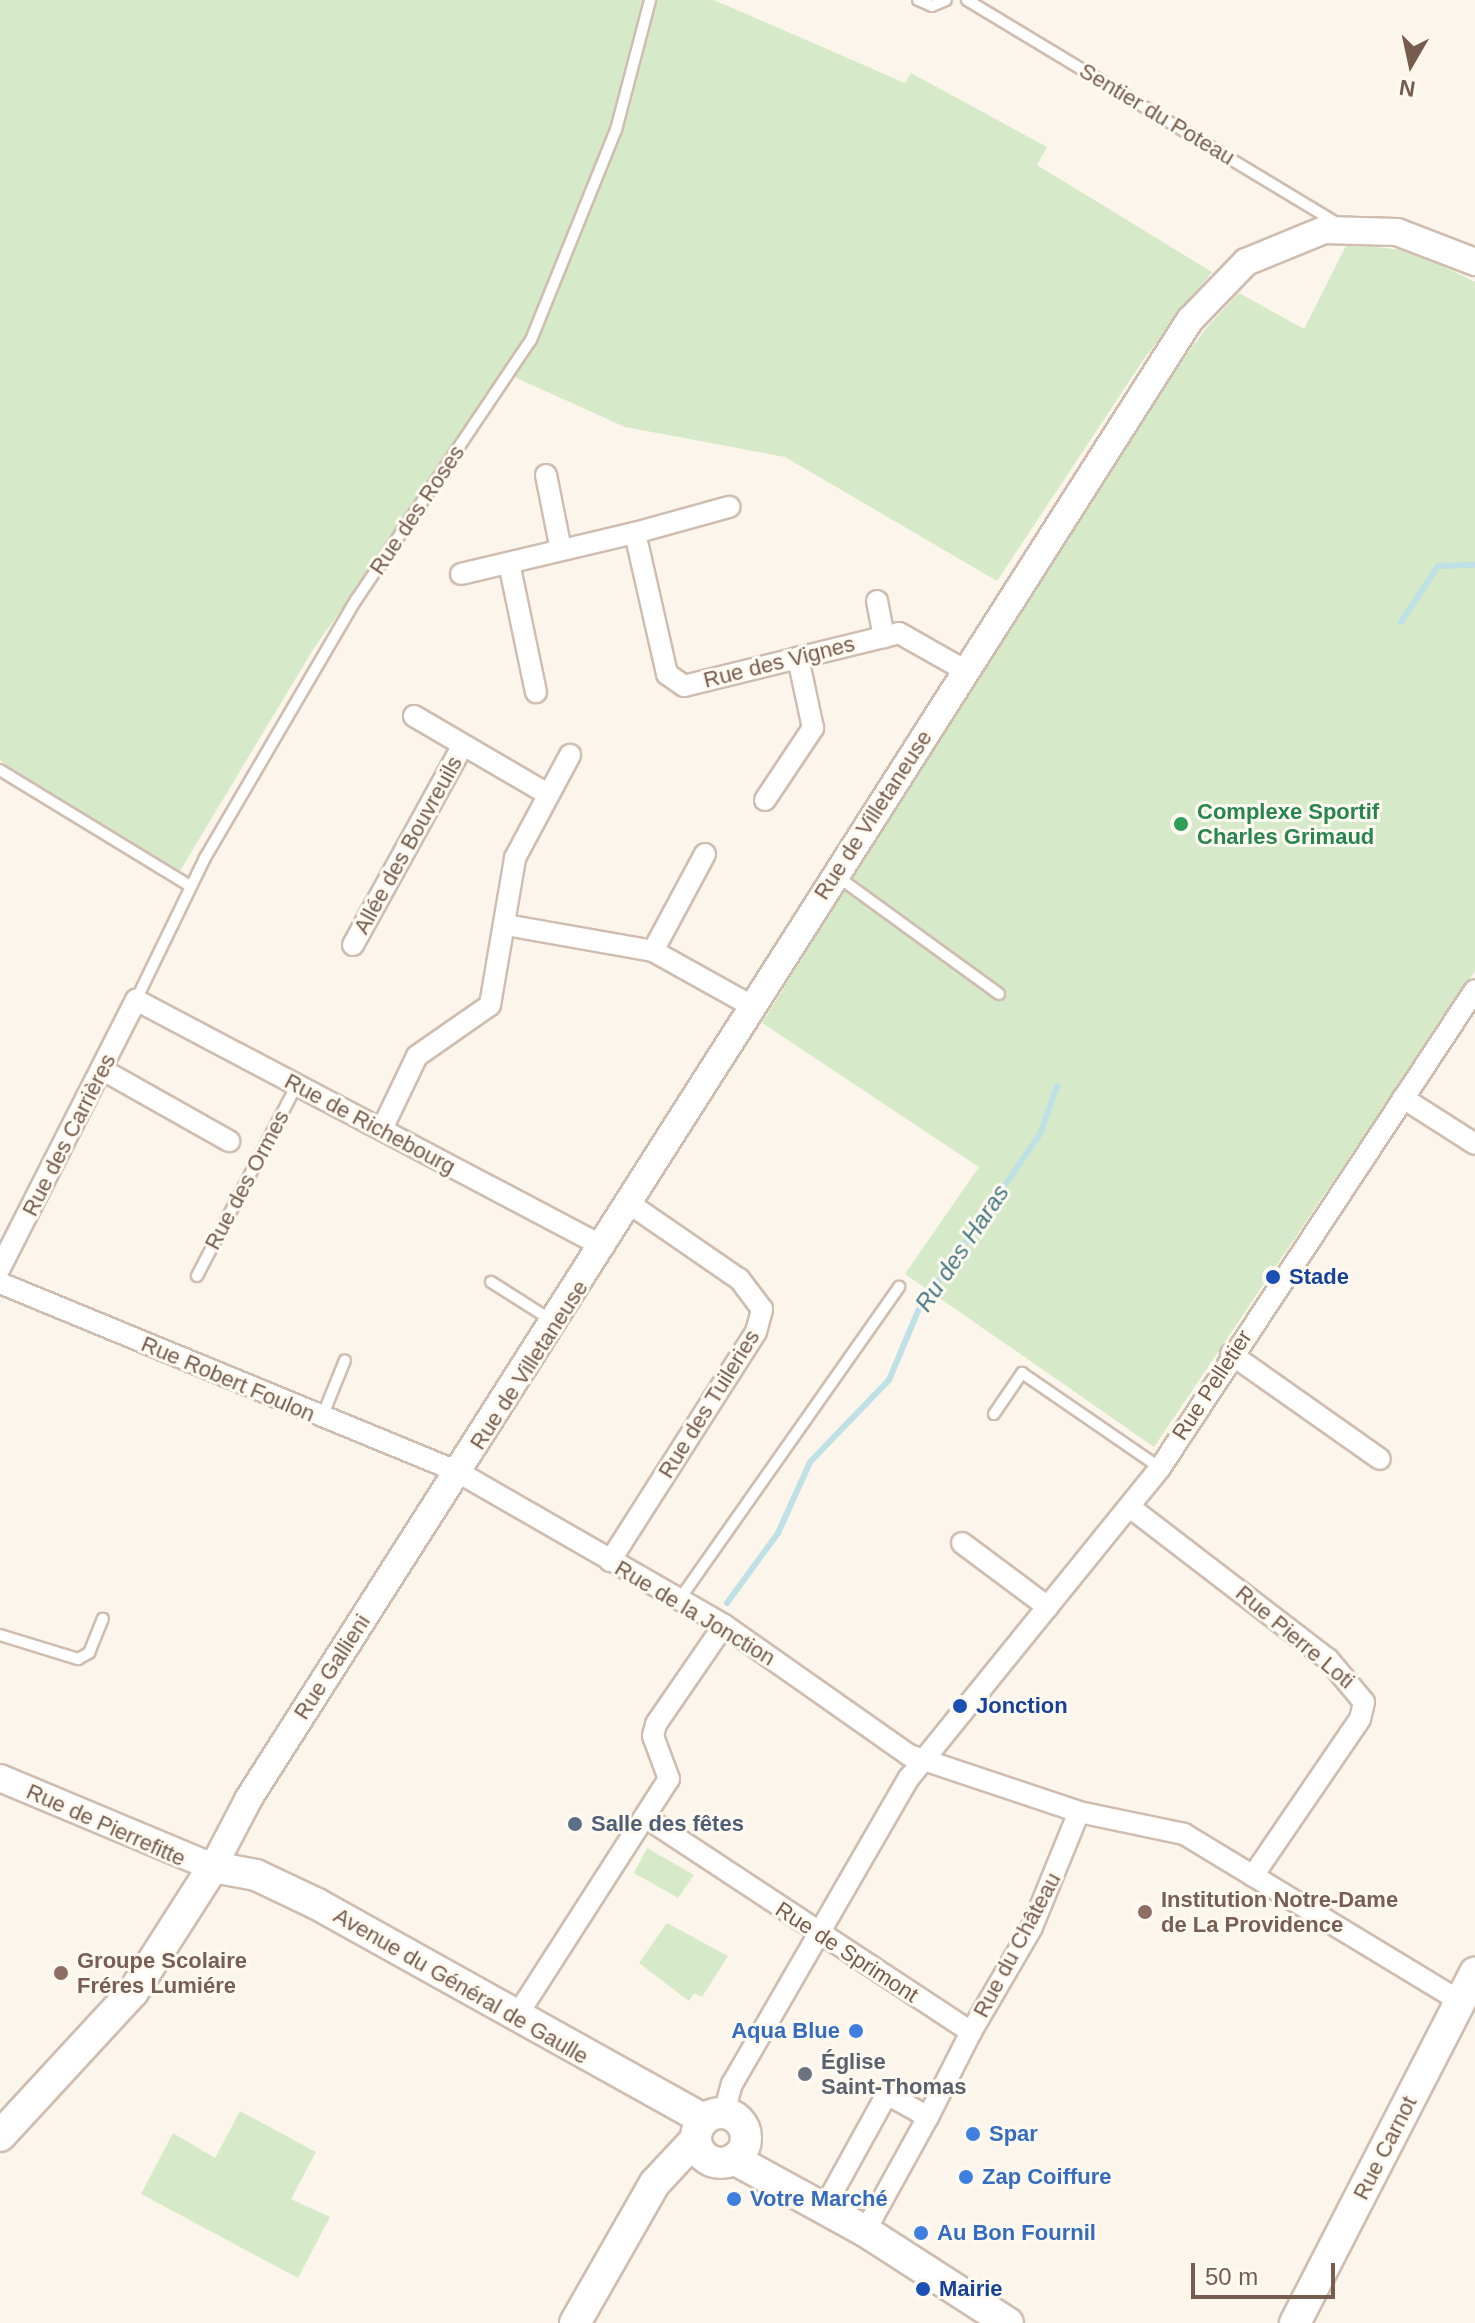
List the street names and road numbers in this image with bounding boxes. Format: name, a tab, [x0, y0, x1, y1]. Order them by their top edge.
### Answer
street label: Sentier du Poteau	[1075, 57, 1239, 171]
street label: Rue des Roses	[364, 440, 470, 580]
street label: Rue des Vignes	[701, 630, 857, 694]
street label: Rue de Villetaneuse	[808, 725, 938, 905]
street label: Allée des Bouvreuils	[348, 751, 468, 939]
street label: Rue des Carrières	[17, 1049, 121, 1221]
street label: Rue de Richebourg	[280, 1068, 460, 1180]
street label: Rue des Ormes	[199, 1106, 295, 1254]
street label: Rue de Villetaneuse	[464, 1275, 594, 1455]
street label: Rue des Tuileries	[653, 1325, 765, 1483]
street label: Rue Pelletier	[1167, 1325, 1257, 1445]
street label: Rue Robert Foulon	[137, 1331, 319, 1427]
street label: Rue de la Jonction	[610, 1555, 780, 1671]
street label: Rue Pierre Loti	[1230, 1580, 1360, 1694]
street label: Rue Gallieni	[288, 1610, 376, 1724]
street label: Rue de Pierrefitte	[22, 1778, 190, 1872]
street label: Rue du Château	[968, 1868, 1066, 2022]
street label: Rue de Sprimont	[771, 1896, 923, 2008]
street label: Avenue du Général de Gaulle	[329, 1902, 593, 2070]
street label: Rue Carnot	[1348, 2092, 1422, 2204]

